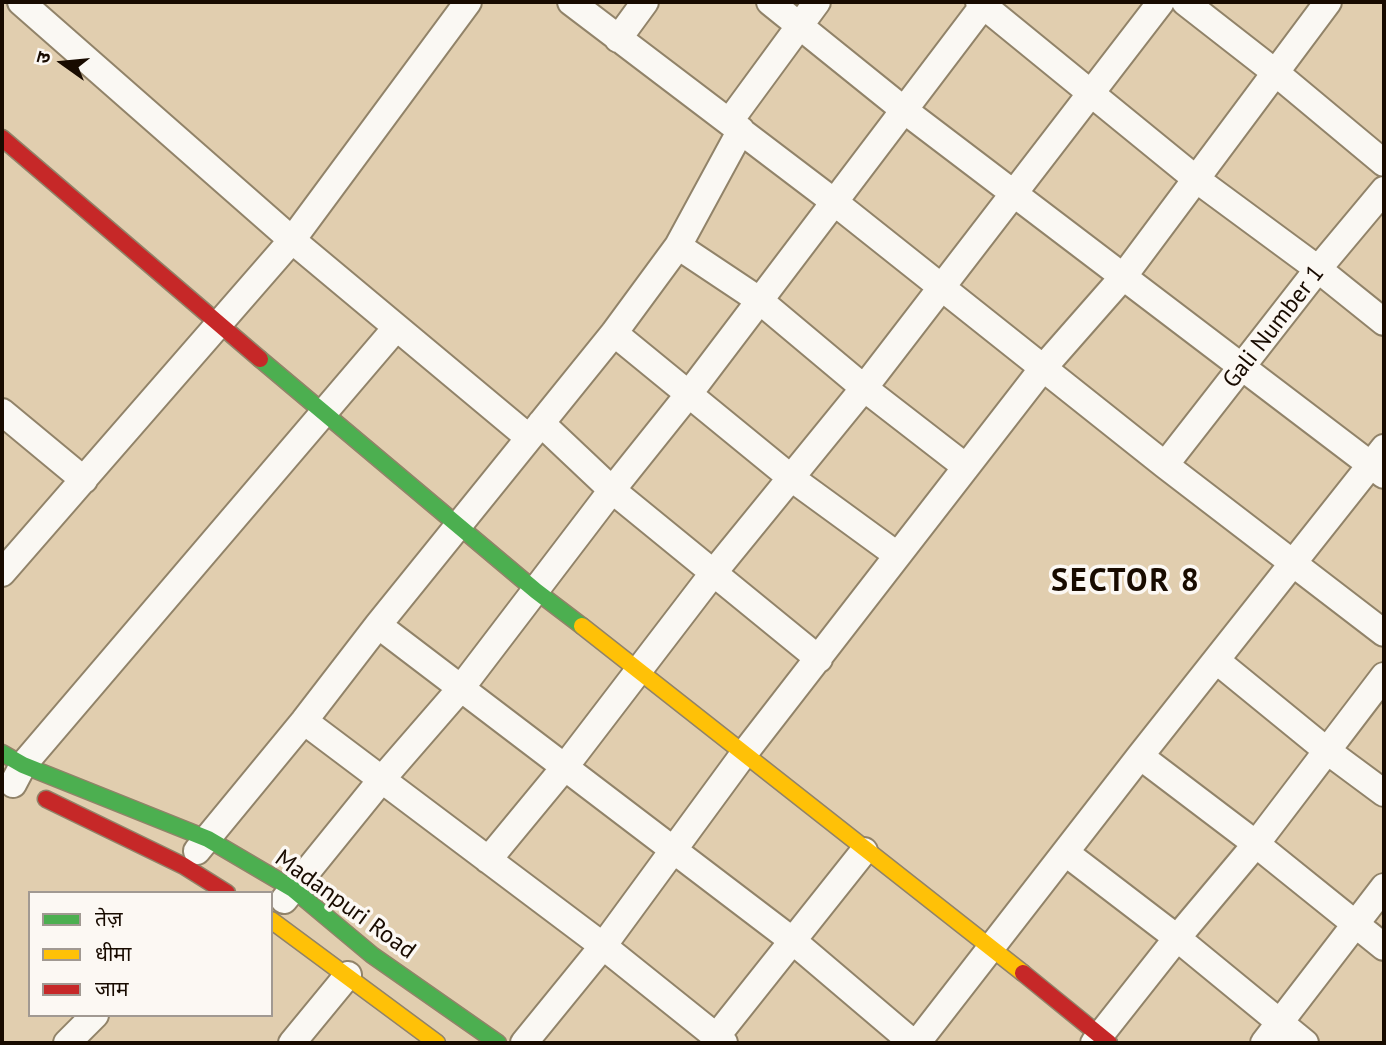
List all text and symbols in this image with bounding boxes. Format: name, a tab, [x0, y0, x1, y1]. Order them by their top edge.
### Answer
north arrow	[28, 28, 98, 98]
text: उ	[30, 49, 56, 66]
street label: Gali Number 1	[1217, 260, 1331, 394]
district label: SECTOR 8	[1052, 563, 1200, 601]
street label: Madanpuri Road	[269, 844, 421, 966]
legend	[28, 891, 273, 1017]
text: तेज़	[95, 905, 123, 932]
text: धीमा	[95, 940, 131, 967]
text: जाम	[95, 975, 129, 1002]

